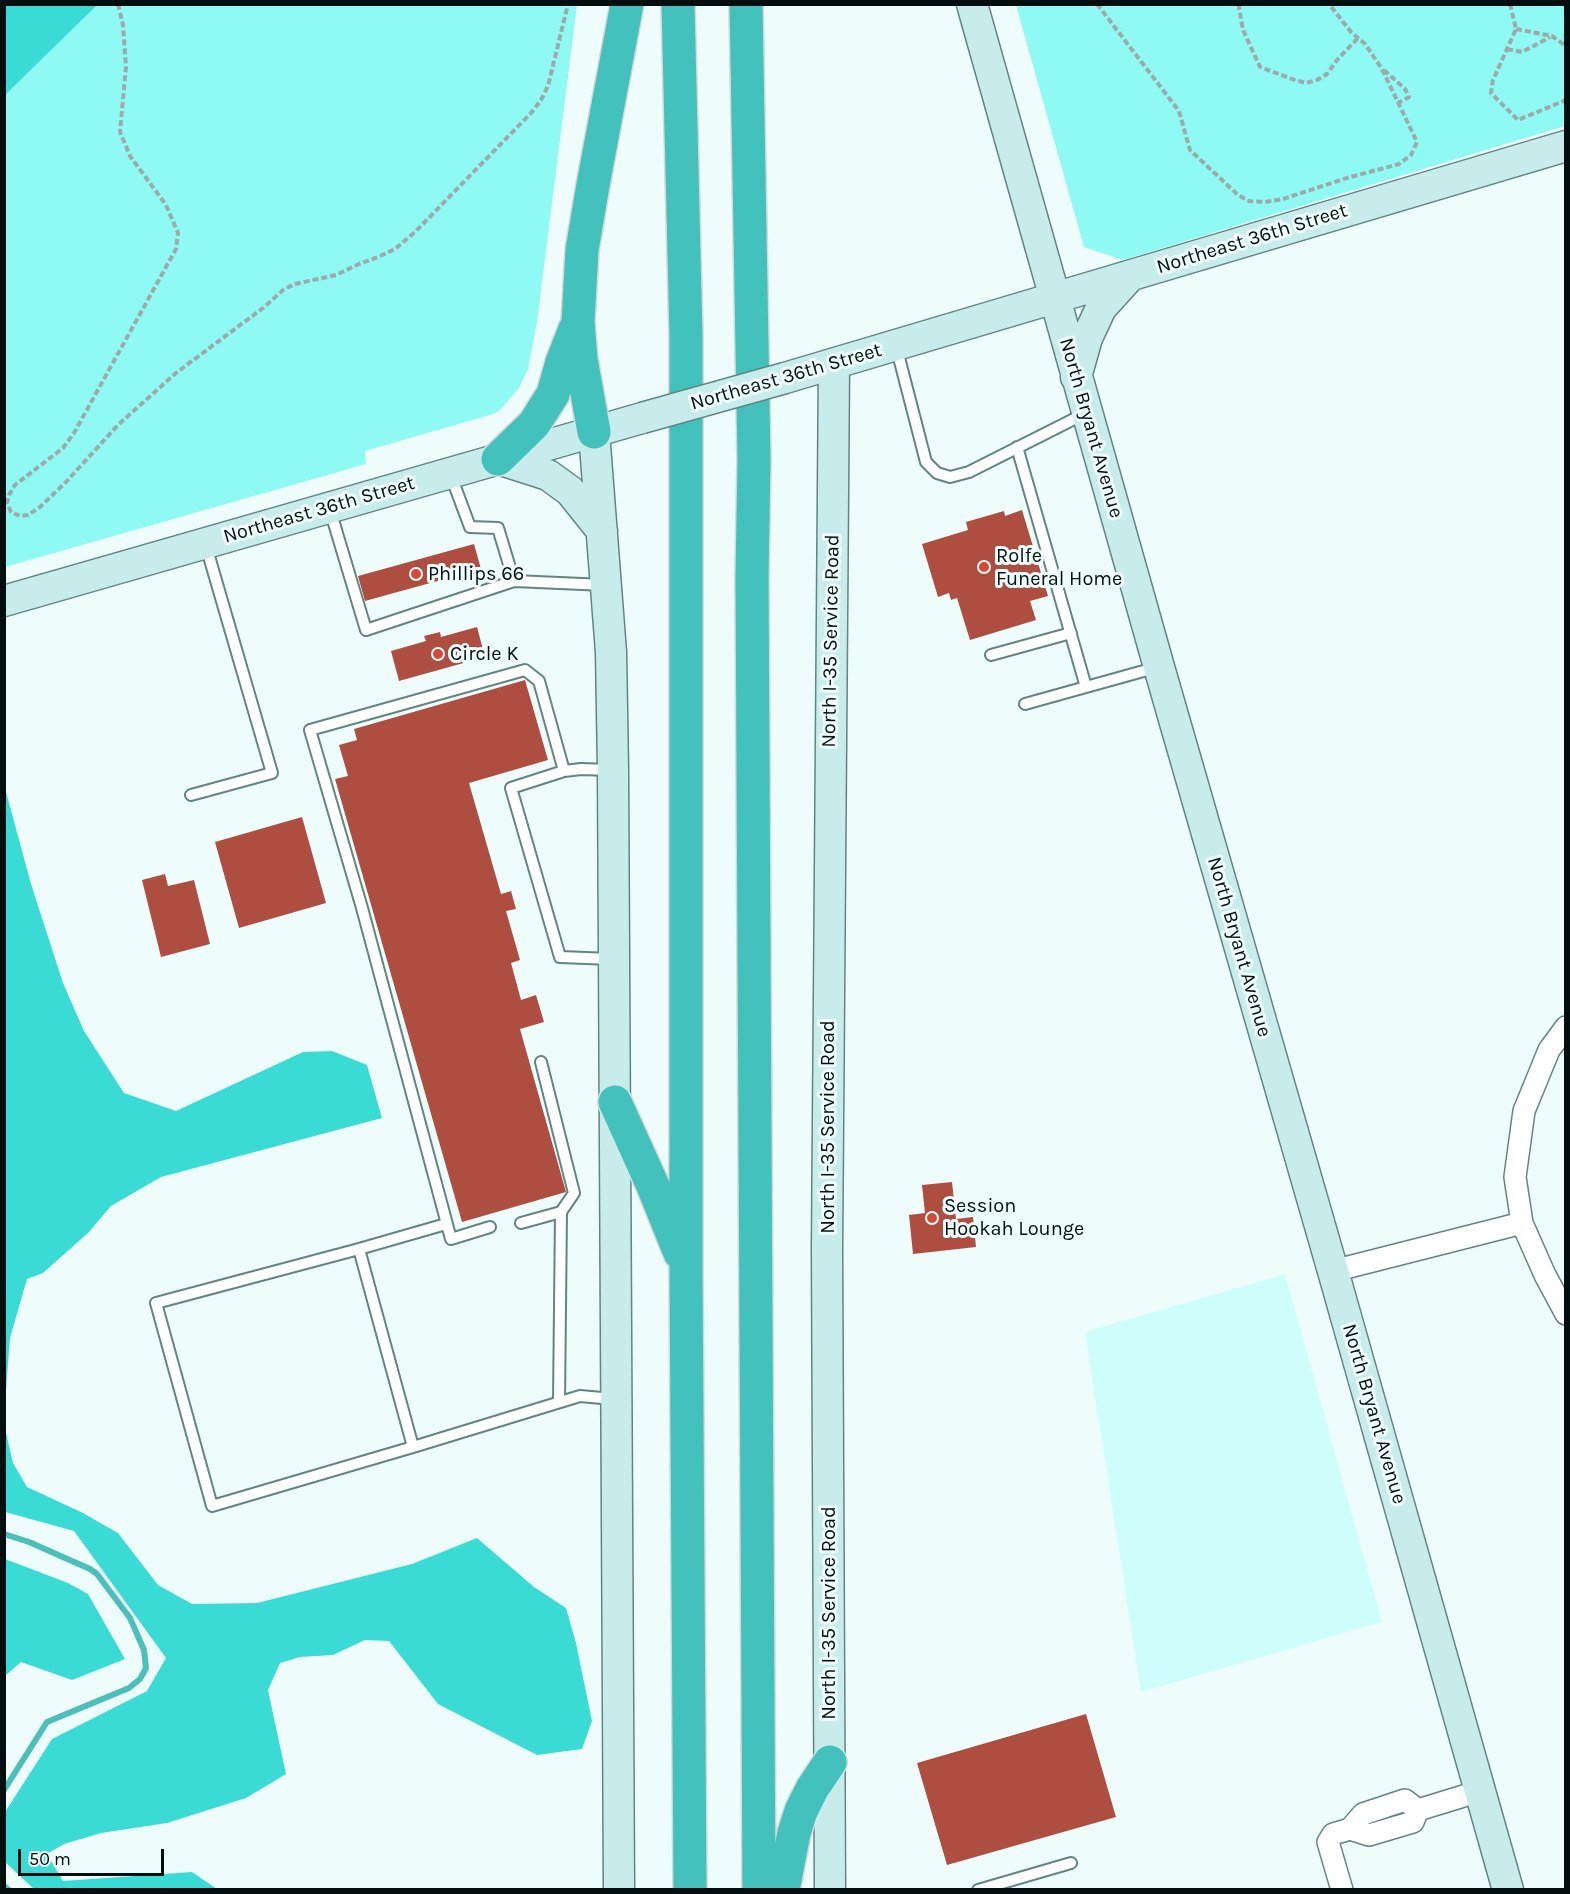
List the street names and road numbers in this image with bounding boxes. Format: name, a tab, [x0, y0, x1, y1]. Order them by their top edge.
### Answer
street label: Northeast 36th Street	[1154, 199, 1350, 279]
street label: North Bryant Avenue	[1054, 335, 1128, 521]
street label: Northeast 36th Street	[688, 338, 884, 416]
street label: Northeast 36th Street	[221, 471, 417, 549]
street label: North I-35 Service Road	[817, 534, 845, 748]
street label: North Bryant Avenue	[1202, 854, 1276, 1040]
street label: North I-35 Service Road	[816, 1020, 840, 1234]
street label: North Bryant Avenue	[1337, 1321, 1411, 1507]
street label: North I-35 Service Road	[817, 1506, 841, 1720]

